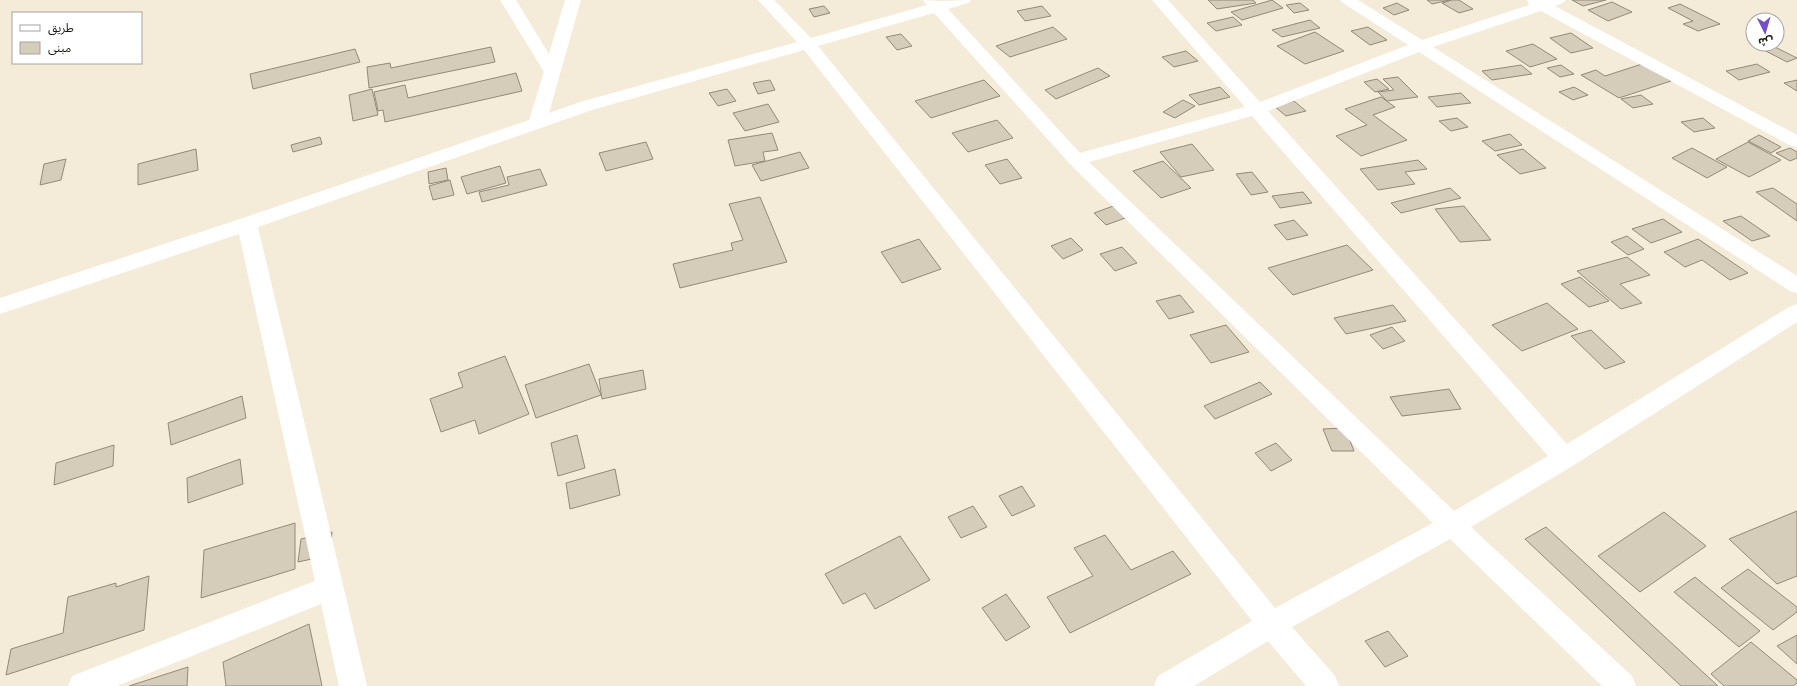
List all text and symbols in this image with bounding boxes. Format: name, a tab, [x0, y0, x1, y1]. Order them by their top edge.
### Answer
legend	[12, 12, 142, 64]
north arrow	[1745, 12, 1785, 52]
text: طريق	[48, 21, 74, 36]
text: ش	[1758, 34, 1774, 49]
text: مبنى	[48, 41, 71, 55]

